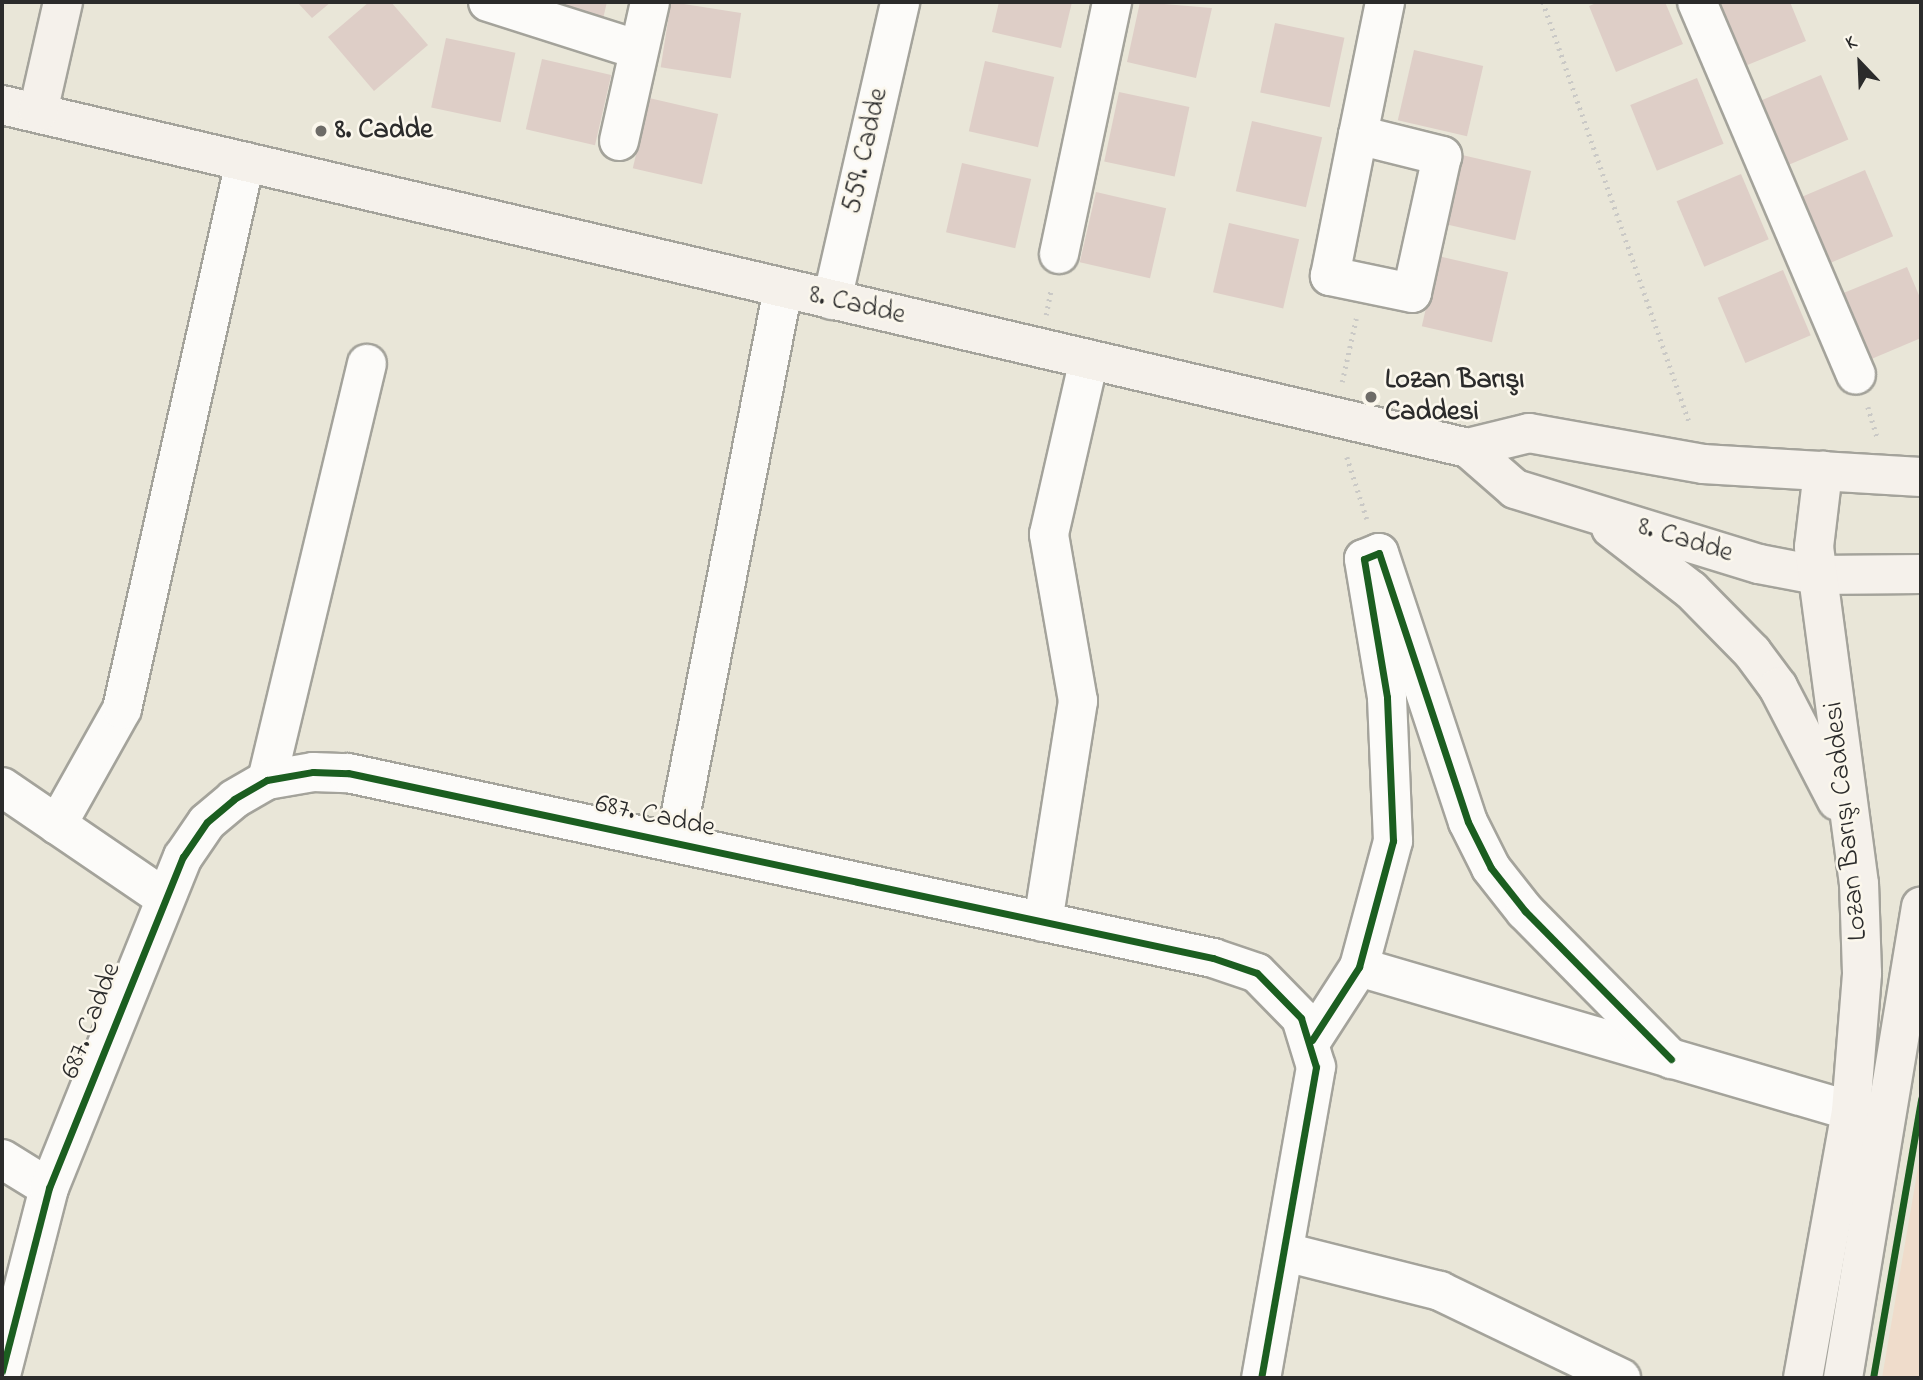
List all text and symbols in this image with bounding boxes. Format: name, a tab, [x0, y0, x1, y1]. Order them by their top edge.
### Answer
north arrow	[1825, 28, 1895, 98]
text: K	[1842, 29, 1861, 57]
street label: 559. Cadde	[835, 85, 897, 217]
place label: 8. Cadde	[335, 114, 433, 148]
marker: 8. Cadde	[313, 123, 329, 139]
street label: 8. Cadde	[806, 279, 908, 333]
place label: Lozan Barışı Caddesi	[1385, 364, 1525, 430]
marker: Lozan Barışı Caddesi	[1363, 389, 1379, 405]
street label: 8. Cadde	[1633, 511, 1737, 571]
street label: Lozan Barışı Caddesi	[1818, 700, 1876, 942]
street label: 687. Cadde	[592, 788, 718, 846]
street label: 687. Cadde	[55, 958, 129, 1084]

